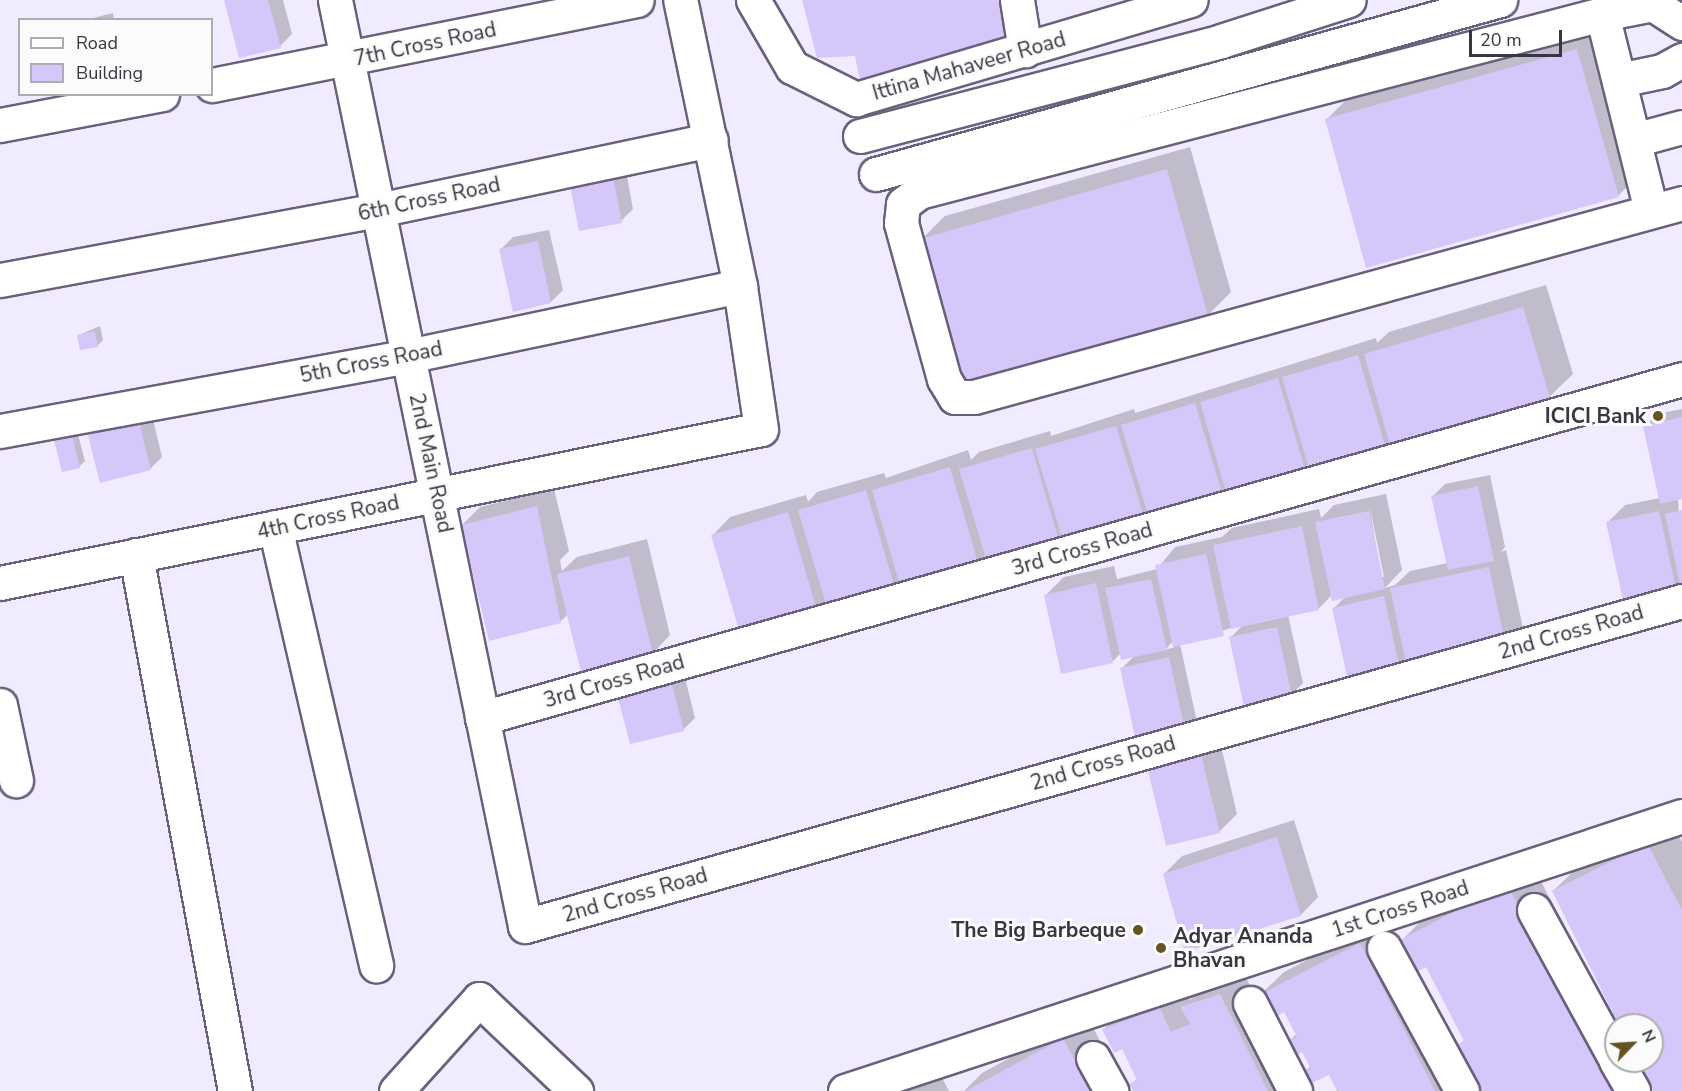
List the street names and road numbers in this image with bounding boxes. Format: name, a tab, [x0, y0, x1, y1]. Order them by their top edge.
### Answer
street label: 7th Cross Road	[352, 17, 498, 71]
street label: Ittina Mahaveer Road	[869, 26, 1069, 106]
street label: 6th Cross Road	[356, 172, 502, 226]
street label: 5th Cross Road	[297, 336, 445, 388]
street label: 2nd Main Road	[404, 391, 458, 535]
street label: 4th Cross Road	[255, 490, 401, 544]
street label: 3rd Cross Road	[1009, 517, 1155, 581]
street label: 2nd Cross Road	[1496, 599, 1646, 665]
street label: 3rd Cross Road	[541, 649, 687, 713]
street label: 2nd Cross Road	[1028, 730, 1178, 796]
street label: 2nd Cross Road	[560, 862, 710, 928]
street label: 1st Cross Road	[1328, 875, 1472, 943]

